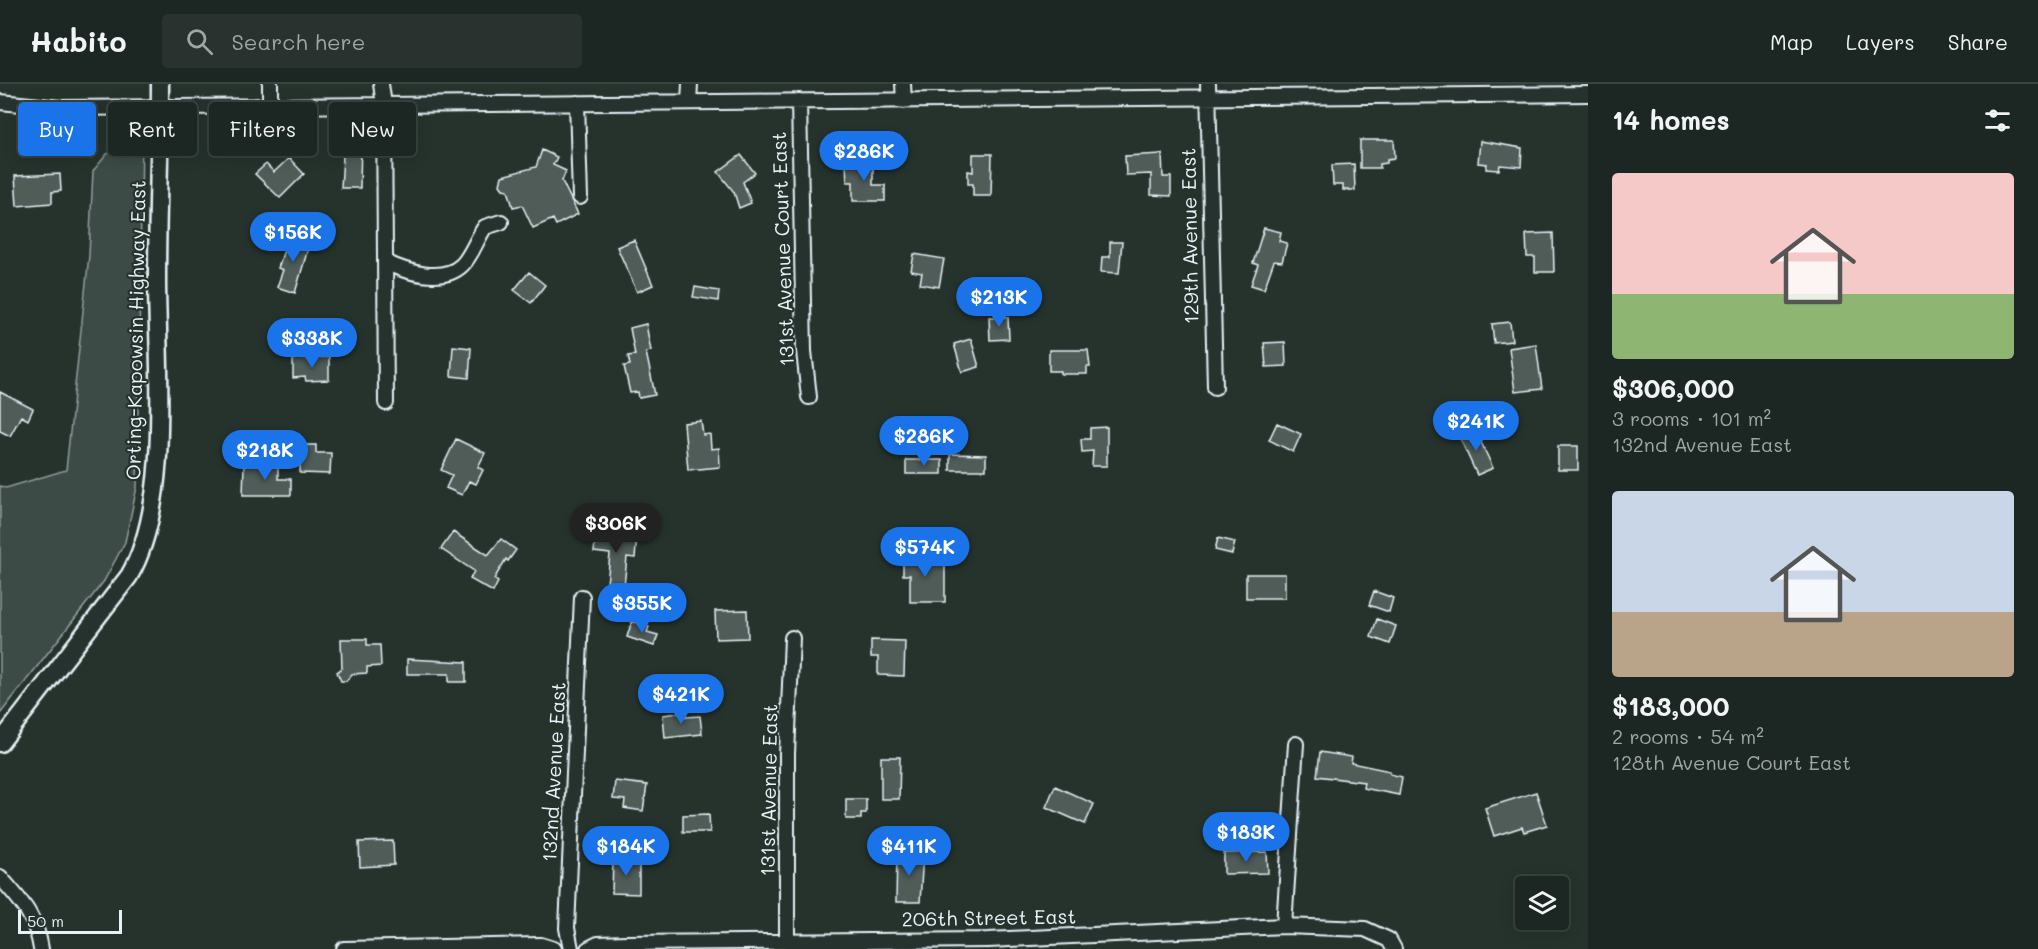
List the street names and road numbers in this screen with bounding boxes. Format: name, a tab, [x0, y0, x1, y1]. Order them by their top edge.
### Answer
street label: 131st Avenue Court East	[765, 131, 799, 367]
street label: 129th Avenue East	[1174, 148, 1204, 324]
street label: Orting-Kapowsin Highway East	[119, 180, 151, 480]
street label: 132nd Avenue East	[535, 681, 571, 863]
street label: 131st Avenue East	[753, 703, 783, 876]
street label: 206th Street East	[901, 902, 1076, 932]

